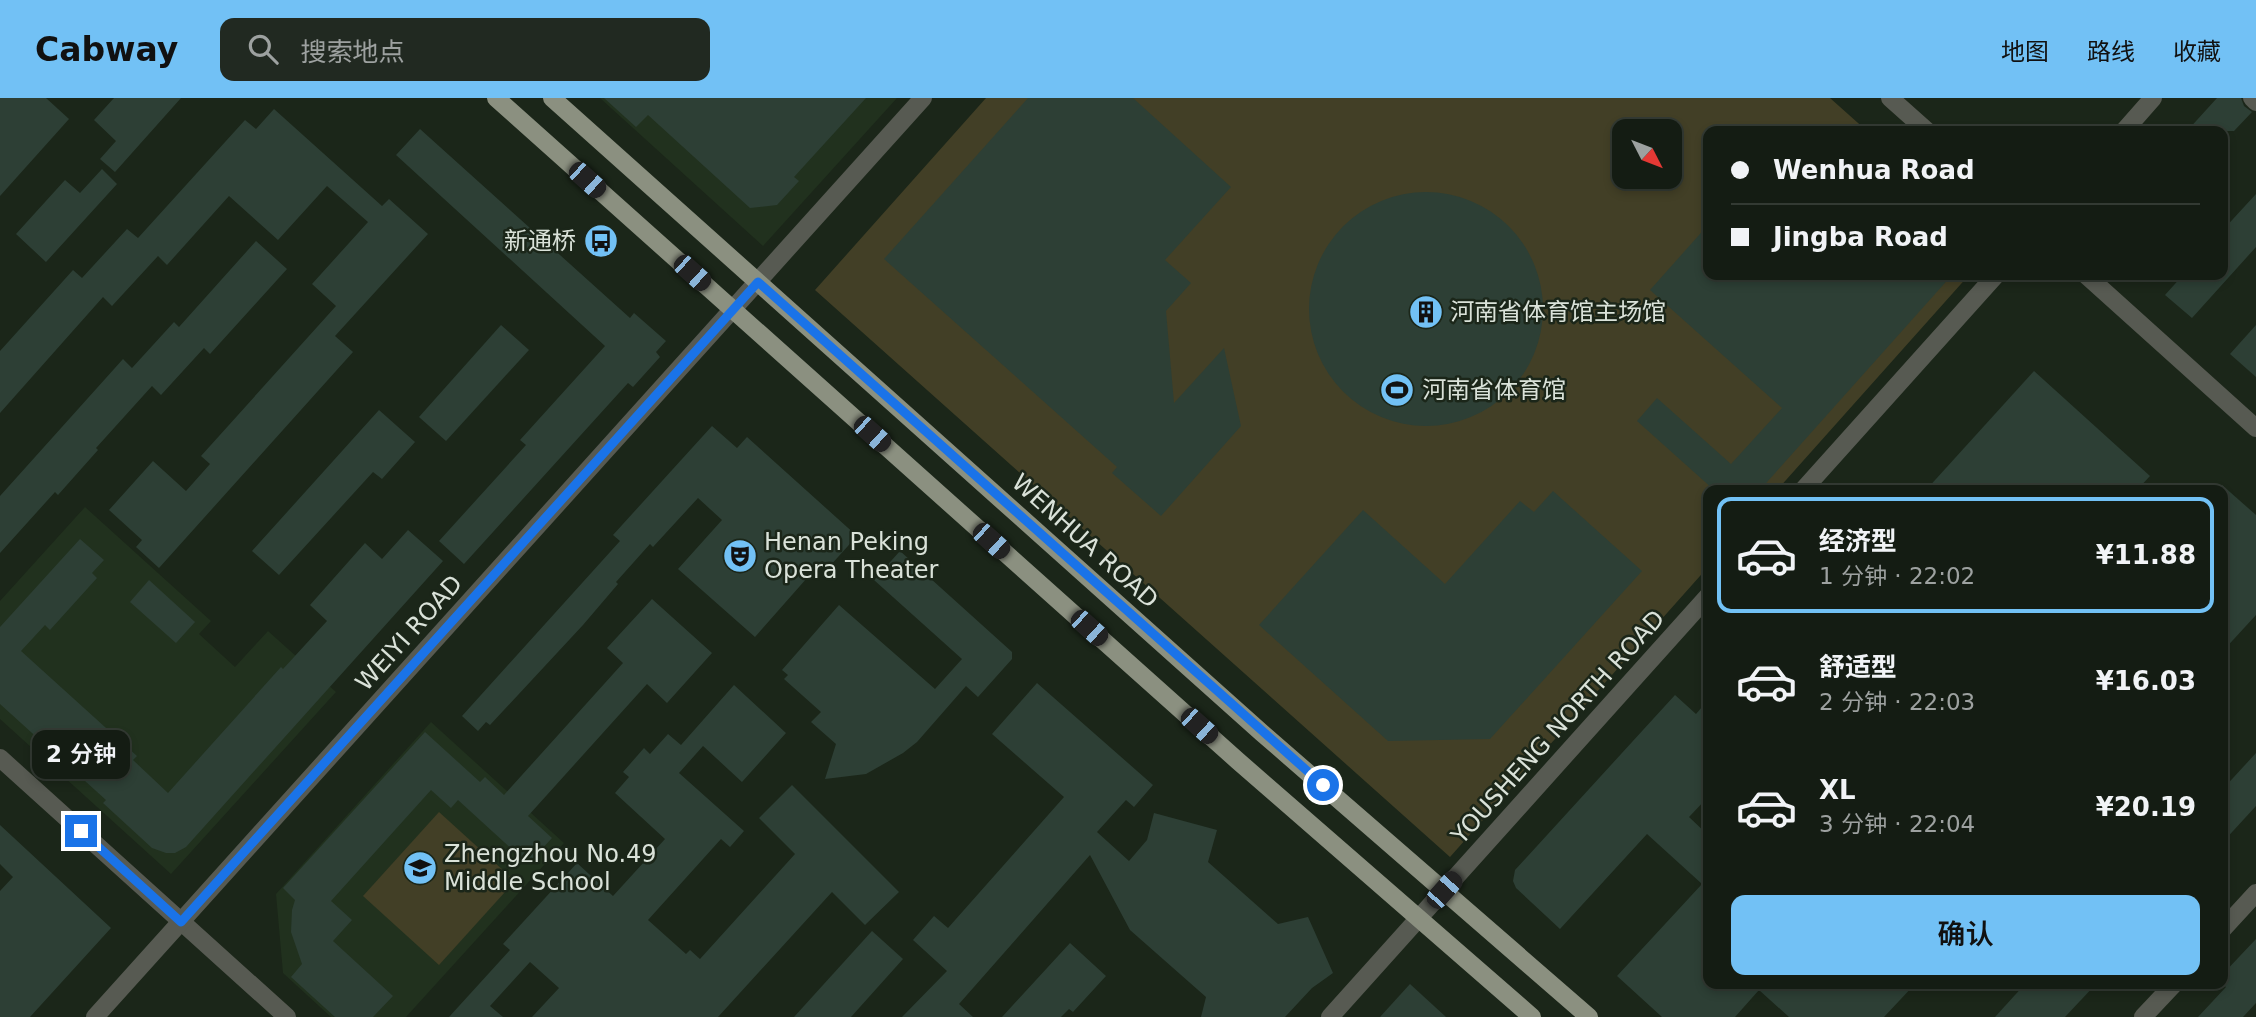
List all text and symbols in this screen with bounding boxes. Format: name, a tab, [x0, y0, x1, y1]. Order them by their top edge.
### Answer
search box	[220, 18, 710, 81]
text: Cabway	[35, 30, 178, 69]
icon: search	[244, 30, 282, 68]
text: 搜索地点	[300, 37, 404, 67]
text: 地图	[2001, 38, 2049, 66]
text: 路线	[2087, 38, 2135, 66]
text: 收藏	[2173, 38, 2221, 66]
north arrow	[1612, 119, 1682, 189]
map controls	[1612, 119, 1682, 189]
text: Wenhua Road	[1773, 155, 1975, 185]
car	[565, 158, 610, 202]
bus stop icon: 新通桥	[582, 222, 620, 260]
text: Jingba Road	[1773, 222, 1948, 252]
place label: 新通桥	[504, 227, 576, 255]
car	[670, 251, 715, 295]
building icon: 河南省体育馆主场馆	[1407, 293, 1445, 331]
place label: 河南省体育馆主场馆	[1450, 298, 1666, 326]
sports icon: 河南省体育馆	[1378, 371, 1416, 409]
place label: 河南省体育馆	[1422, 376, 1566, 404]
car	[850, 412, 895, 456]
street label: WENHUA ROAD	[1006, 468, 1164, 614]
car	[969, 519, 1014, 563]
icon: car	[1735, 524, 1798, 587]
text: 经济型	[1819, 526, 1897, 556]
place label: Henan Peking Opera Theater	[764, 528, 939, 584]
theatre icon: Henan Peking Opera Theater	[721, 537, 759, 575]
text: ¥11.88	[2096, 540, 2196, 570]
text: 1 分钟 · 22:02	[1819, 563, 1975, 589]
street label: WEIYI ROAD	[350, 570, 468, 696]
street label: YOUSHENG NORTH ROAD	[1445, 604, 1670, 850]
car	[1067, 606, 1112, 650]
icon: car	[1735, 650, 1798, 713]
text: 舒适型	[1819, 652, 1897, 682]
text: ¥16.03	[2096, 666, 2196, 696]
text: 2 分钟 · 22:03	[1819, 689, 1975, 715]
car	[1177, 704, 1222, 748]
callout: 2 分钟	[32, 730, 130, 778]
text: 2 分钟	[46, 741, 116, 767]
route start	[1307, 769, 1339, 801]
text: XL	[1819, 775, 1856, 805]
icon: car	[1735, 776, 1798, 839]
text: ¥20.19	[2096, 792, 2196, 822]
text: 3 分钟 · 22:04	[1819, 811, 1975, 837]
route end	[65, 815, 97, 847]
place label: Zhengzhou No.49 Middle School	[444, 840, 657, 896]
school or university icon: Zhengzhou No.49 Middle School	[401, 849, 439, 887]
car	[1423, 867, 1466, 913]
button: 确认	[1731, 895, 2200, 975]

